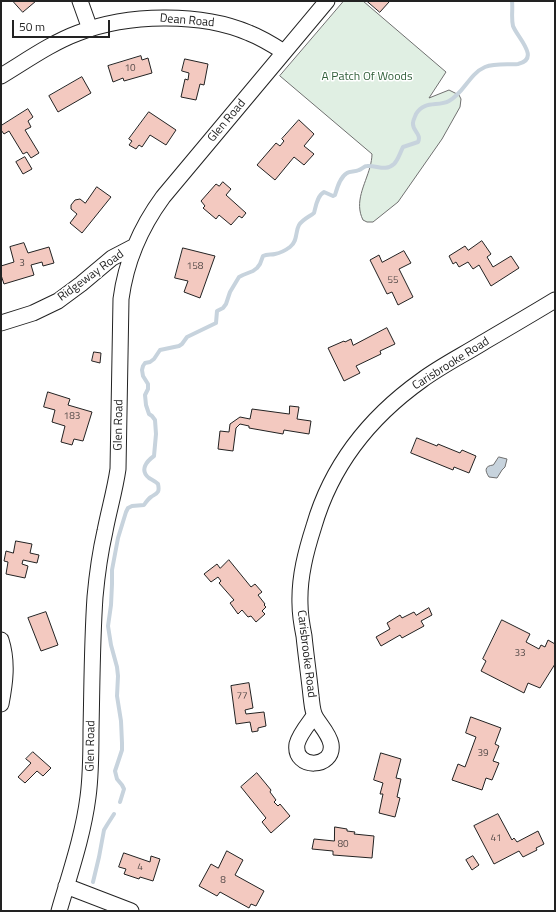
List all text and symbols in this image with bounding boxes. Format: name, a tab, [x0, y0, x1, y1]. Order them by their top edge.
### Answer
street label: Dean Road	[159, 11, 215, 31]
scale bar	[14, 12, 112, 38]
text: 50 m	[19, 17, 45, 36]
house number: 10	[124, 63, 136, 75]
park label: A Patch Of Woods	[322, 70, 412, 84]
street label: Glen Road	[205, 97, 249, 145]
street label: Ridgeway Road	[55, 247, 127, 305]
house number: 3	[19, 258, 25, 270]
house number: 158	[187, 261, 203, 273]
house number: 55	[387, 275, 399, 287]
street label: Carisbrooke Road	[410, 335, 492, 393]
street label: Glen Road	[111, 399, 127, 451]
house number: 183	[64, 411, 80, 423]
street label: Carisbrooke Road	[293, 609, 319, 699]
house number: 33	[514, 648, 526, 660]
house number: 77	[236, 691, 248, 703]
street label: Glen Road	[83, 720, 99, 772]
house number: 39	[477, 748, 489, 760]
house number: 41	[490, 833, 502, 845]
house number: 80	[337, 839, 349, 851]
house number: 4	[137, 862, 143, 874]
house number: 8	[220, 875, 226, 887]

